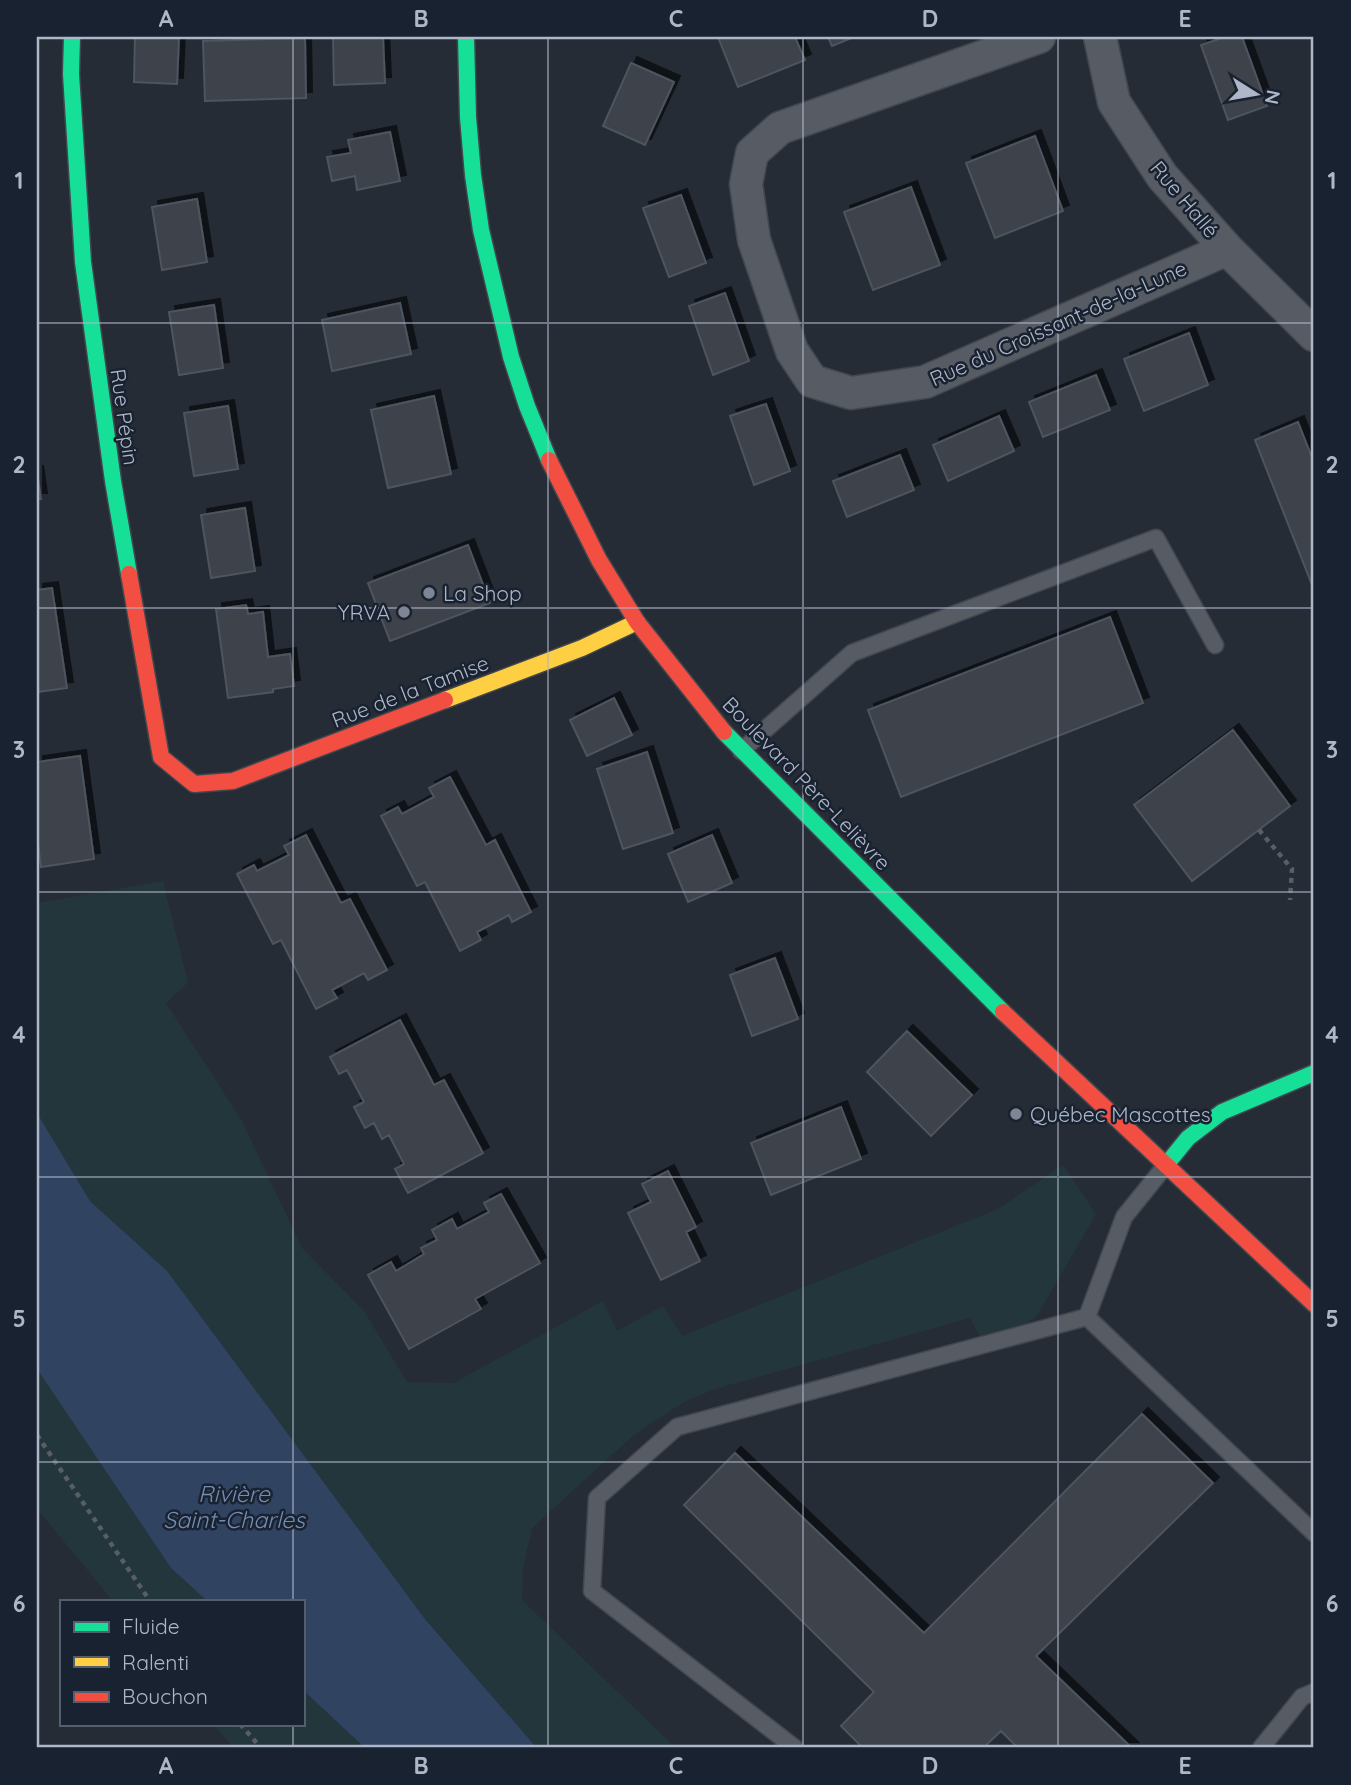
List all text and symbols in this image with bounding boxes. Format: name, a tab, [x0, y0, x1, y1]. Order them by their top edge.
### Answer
text: A	[159, 4, 174, 33]
text: B	[413, 4, 429, 33]
text: C	[669, 4, 683, 33]
text: D	[922, 4, 938, 33]
text: E	[1178, 4, 1192, 33]
north arrow	[1222, 60, 1292, 130]
text: N	[1260, 88, 1286, 106]
street label: Rue Hallé	[1145, 155, 1225, 243]
text: 1	[15, 166, 23, 195]
text: 1	[1328, 166, 1336, 195]
street label: Rue du Croissant-de-la-Lune	[926, 255, 1190, 391]
street label: Rue Pépin	[105, 367, 145, 467]
text: 2	[12, 450, 26, 479]
text: 2	[1325, 450, 1339, 479]
place label: La Shop	[443, 580, 522, 606]
marker: La Shop	[421, 585, 437, 601]
place label: YRVA	[338, 599, 390, 625]
marker: YRVA	[396, 604, 412, 620]
street label: Rue de la Tamise	[328, 649, 492, 733]
street label: Boulevard Père-Lelièvre	[717, 691, 897, 875]
text: 3	[13, 735, 25, 764]
text: 3	[1326, 735, 1338, 764]
text: 4	[12, 1020, 26, 1049]
text: 4	[1325, 1020, 1339, 1049]
place label: Québec Mascottes	[1030, 1101, 1211, 1127]
marker: Québec Mascottes	[1008, 1106, 1024, 1122]
text: 5	[12, 1304, 26, 1333]
text: 5	[1325, 1304, 1339, 1333]
water label: Rivière Saint-Charles	[163, 1479, 307, 1534]
text: 6	[13, 1589, 25, 1618]
text: 6	[1326, 1589, 1338, 1618]
legend	[60, 1600, 304, 1726]
text: Fluide	[122, 1613, 180, 1639]
text: Ralenti	[122, 1649, 189, 1675]
text: Bouchon	[122, 1683, 208, 1709]
text: A	[159, 1751, 174, 1780]
text: B	[413, 1751, 429, 1780]
text: C	[669, 1751, 683, 1780]
text: D	[922, 1751, 938, 1780]
text: E	[1178, 1751, 1192, 1780]

